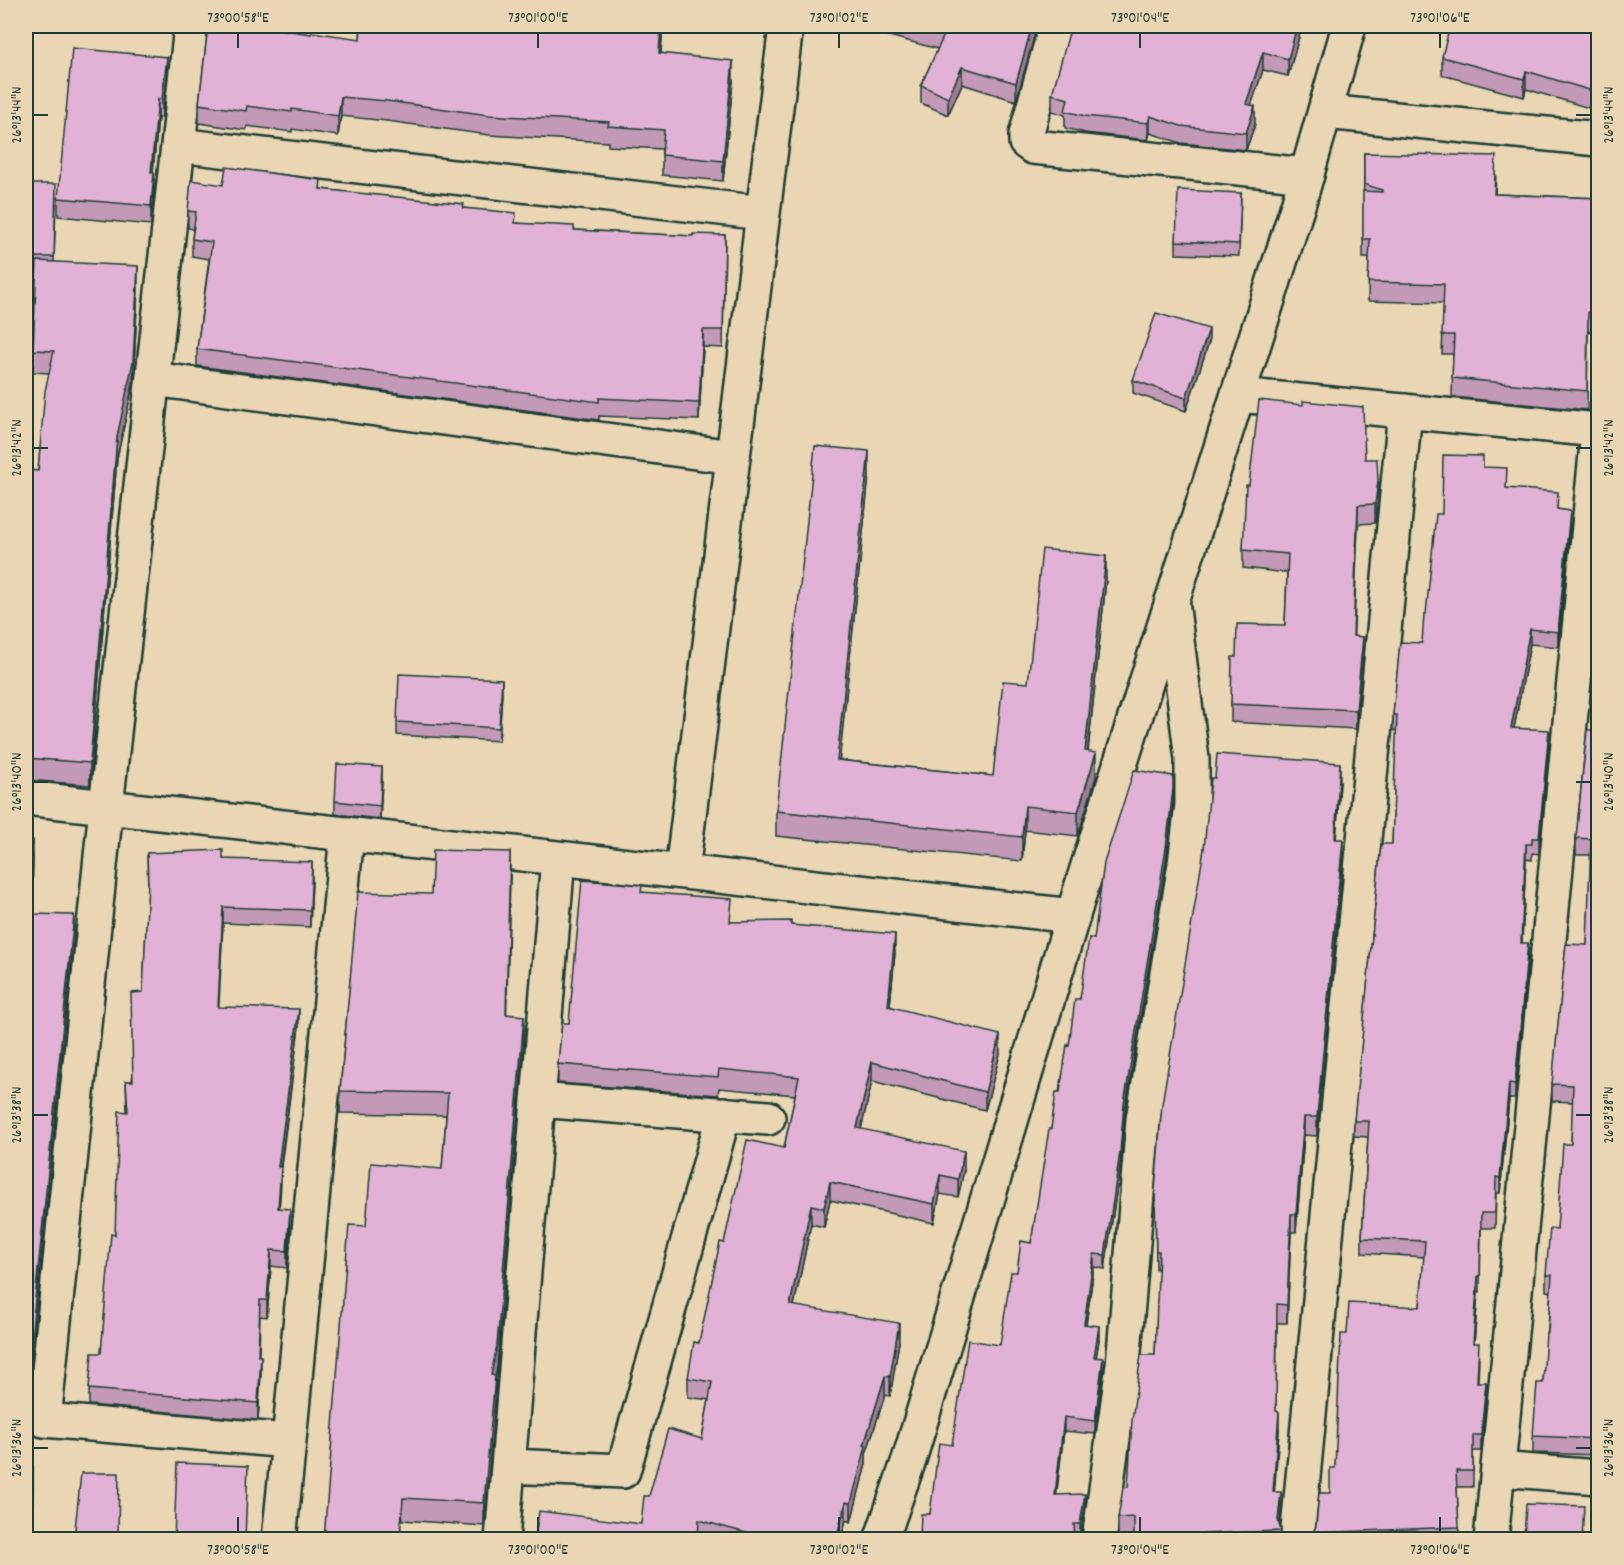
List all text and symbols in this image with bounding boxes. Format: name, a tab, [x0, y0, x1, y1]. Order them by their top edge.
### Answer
text: 73°00'58"E	[207, 8, 269, 30]
text: 73°01'00"E	[508, 8, 568, 30]
text: 73°01'02"E	[810, 8, 868, 30]
text: 73°01'04"E	[1111, 8, 1169, 30]
text: 73°01'06"E	[1410, 8, 1470, 30]
text: 26°13'44"N	[7, 87, 29, 143]
text: 26°13'44"N	[1599, 87, 1621, 143]
text: 26°13'42"N	[7, 419, 29, 477]
text: 26°13'42"N	[1599, 419, 1621, 477]
text: 26°13'40"N	[7, 753, 29, 811]
text: 26°13'40"N	[1599, 753, 1621, 811]
text: 26°13'38"N	[7, 1086, 29, 1144]
text: 26°13'38"N	[1599, 1086, 1621, 1144]
text: 26°13'36"N	[7, 1419, 29, 1477]
text: 26°13'36"N	[1599, 1419, 1621, 1477]
text: 73°00'58"E	[207, 1540, 269, 1562]
text: 73°01'00"E	[508, 1540, 568, 1562]
text: 73°01'02"E	[810, 1540, 868, 1562]
text: 73°01'04"E	[1111, 1540, 1169, 1562]
text: 73°01'06"E	[1410, 1540, 1470, 1562]

